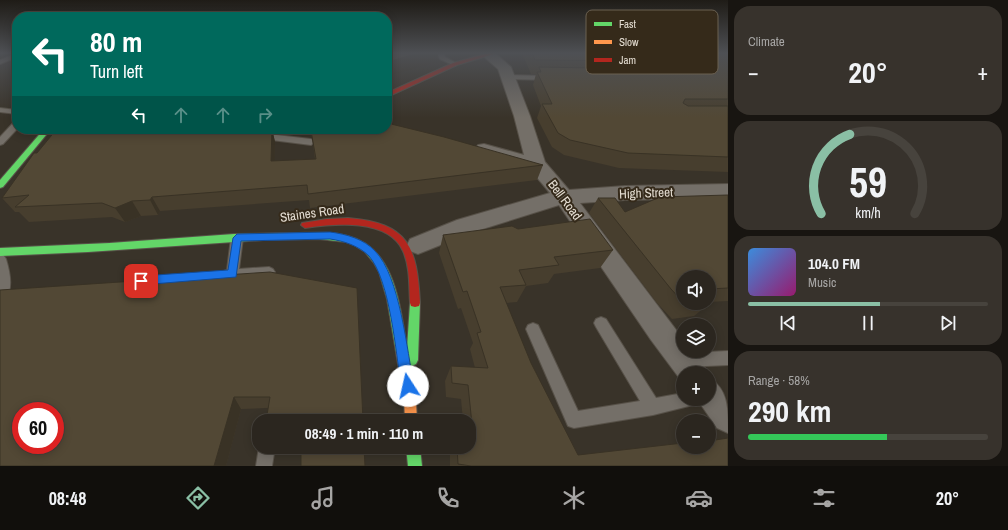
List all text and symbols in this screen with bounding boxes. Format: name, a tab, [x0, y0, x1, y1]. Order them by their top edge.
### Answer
legend	[586, 10, 718, 74]
text: Fast	[619, 17, 637, 31]
text: 80 m	[90, 23, 142, 61]
icon: left	[24, 28, 76, 80]
text: Climate	[748, 33, 785, 50]
text: Slow	[619, 35, 639, 49]
text: 20°	[848, 52, 888, 92]
text: Jam	[619, 53, 636, 67]
text: −	[748, 57, 759, 87]
text: +	[977, 57, 988, 87]
text: Turn left	[90, 59, 143, 84]
icon: left	[128, 104, 150, 126]
icon: ahead	[170, 104, 192, 126]
icon: ahead	[212, 104, 234, 126]
icon: right	[254, 104, 276, 126]
text: 59	[849, 153, 887, 209]
street label: Bell Road	[544, 176, 586, 224]
street label: High Street	[619, 184, 673, 202]
street label: Staines Road	[279, 200, 345, 226]
text: km/h	[855, 202, 881, 221]
text: 104.0 FM	[808, 253, 860, 274]
pin	[124, 264, 158, 298]
icon: arrive	[130, 270, 152, 292]
map controls	[676, 270, 716, 454]
button: sound	[676, 270, 716, 310]
text: Music	[808, 274, 836, 291]
icon: previous	[777, 312, 799, 334]
icon: pause	[857, 312, 879, 334]
icon: next	[937, 312, 959, 334]
button: layers	[676, 318, 716, 358]
position arrow	[387, 365, 429, 407]
button: +	[676, 366, 716, 406]
text: Range · 58%	[748, 372, 810, 389]
text: 290 km	[748, 391, 831, 431]
speed limit sign: 60	[12, 402, 64, 454]
button: −	[676, 414, 716, 454]
text: 08:49 · 1 min · 110 m	[305, 423, 423, 444]
icon: directions	[184, 484, 212, 512]
icon: music	[309, 484, 337, 512]
icon: phone	[434, 484, 462, 512]
icon: climate	[560, 484, 588, 512]
icon: car	[685, 484, 713, 512]
icon: filters	[810, 484, 838, 512]
text: 08:48	[49, 486, 86, 511]
text: 20°	[936, 486, 959, 511]

